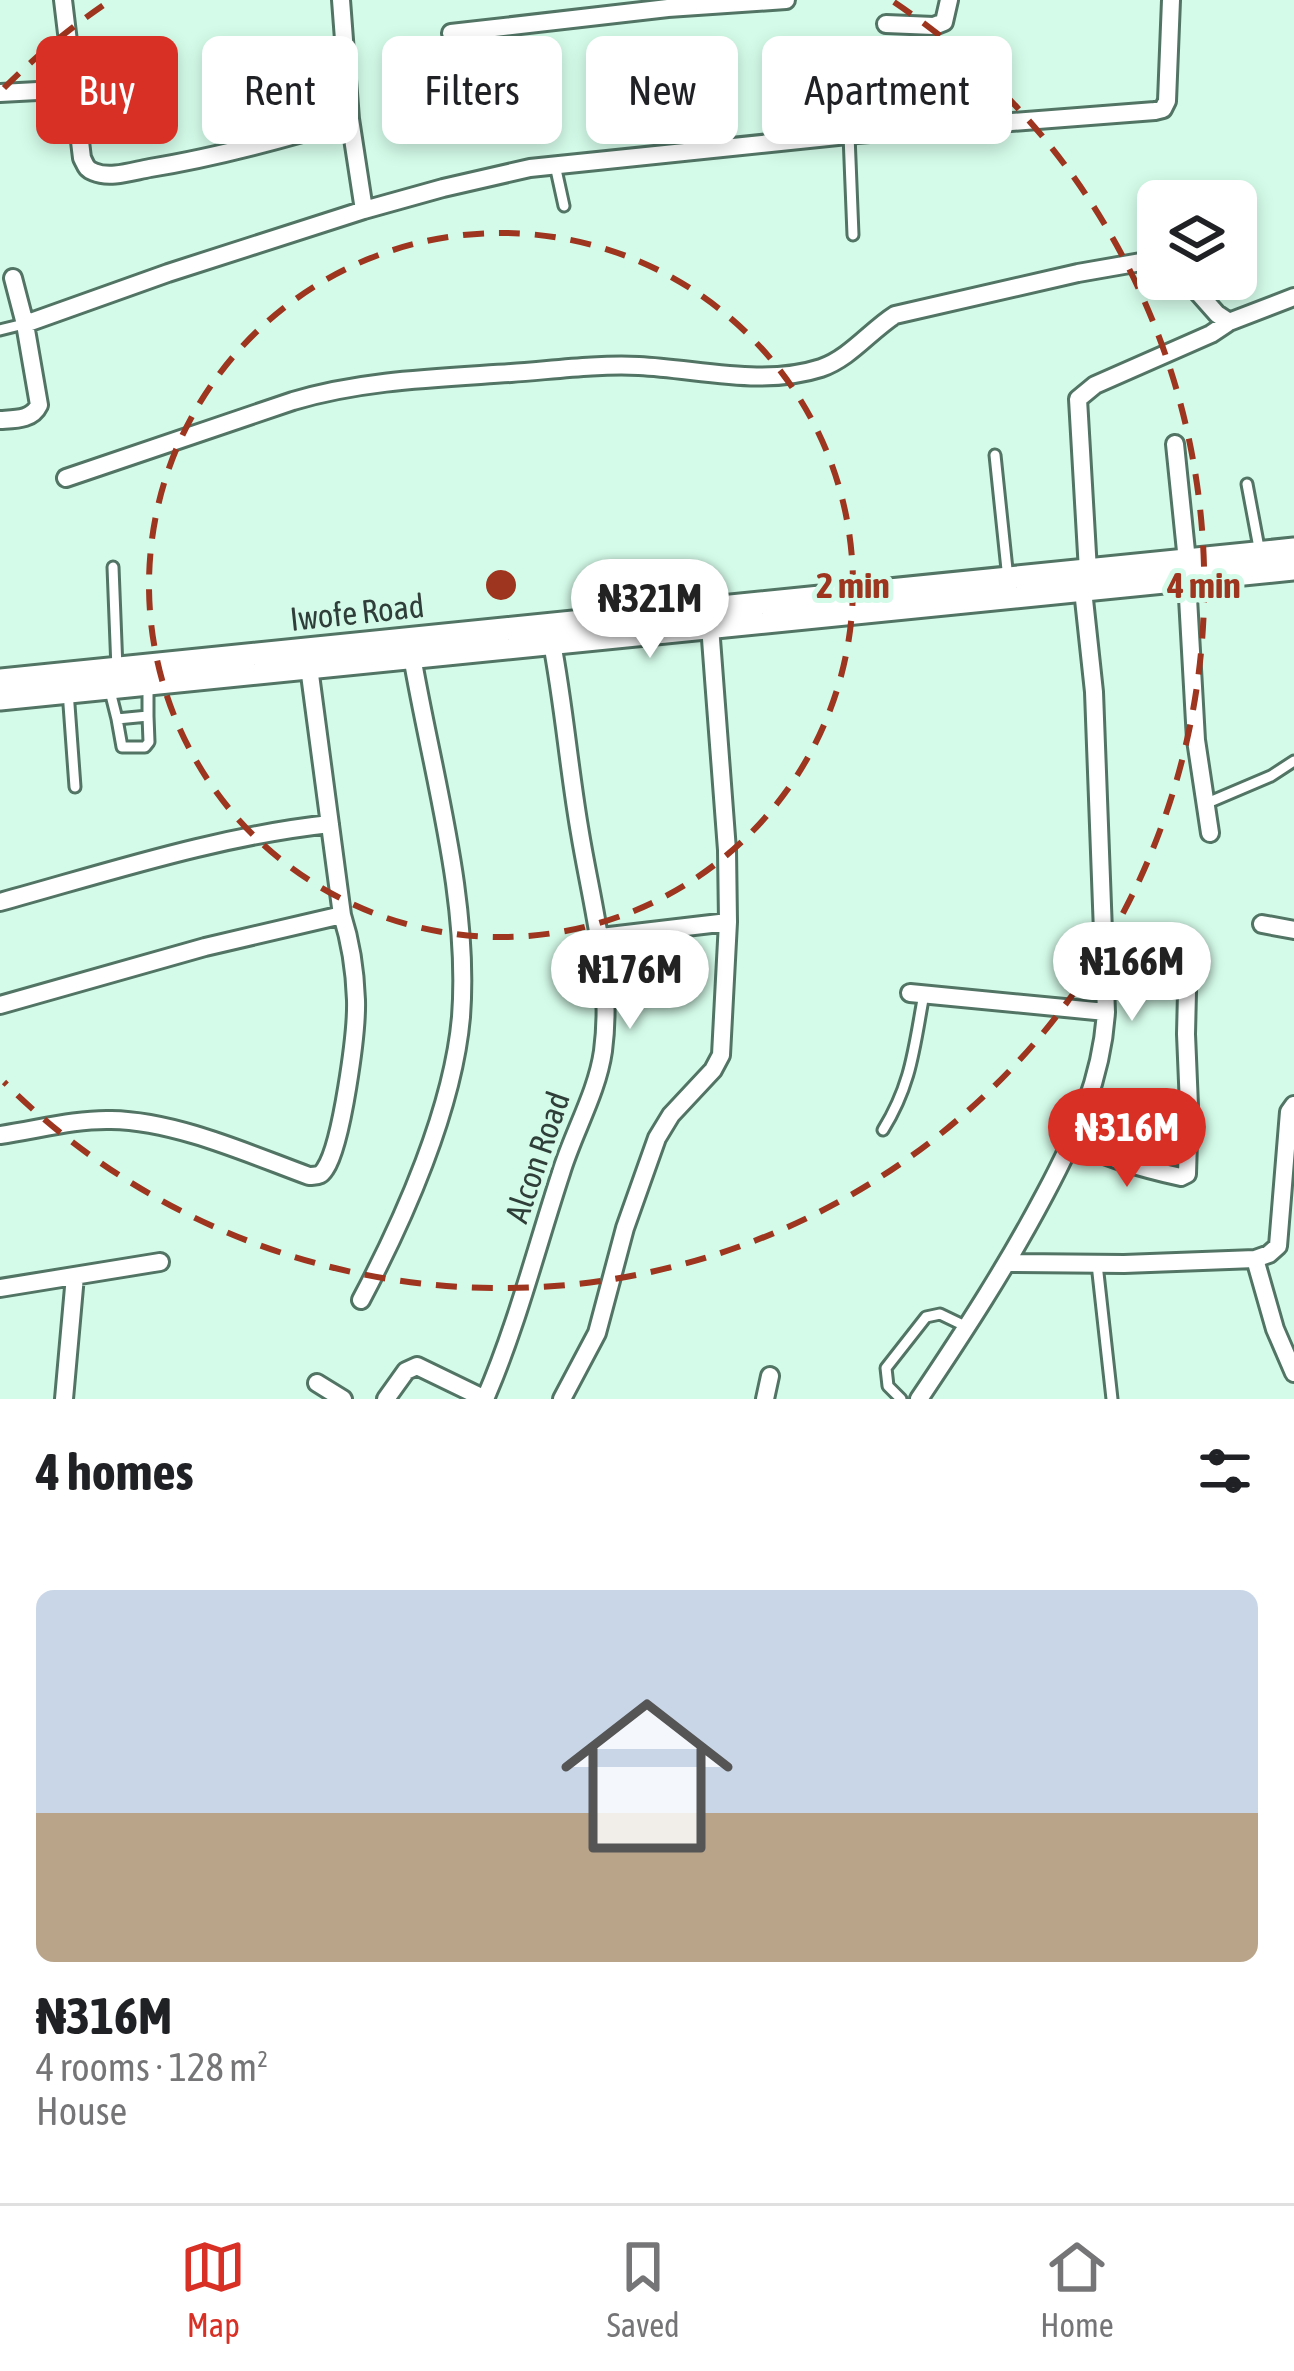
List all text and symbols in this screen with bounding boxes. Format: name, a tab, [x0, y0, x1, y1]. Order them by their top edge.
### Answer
chip: Buy	[36, 36, 178, 144]
chip: Rent	[202, 36, 358, 144]
chip: Filters	[382, 36, 562, 144]
chip: New	[586, 36, 738, 144]
chip: Apartment	[762, 36, 1012, 144]
map controls	[1137, 180, 1257, 300]
button: layers	[1137, 180, 1257, 300]
pin: ₦321M	[566, 559, 734, 661]
centre of rings	[480, 564, 522, 606]
text: 2 min	[816, 564, 890, 606]
text: 4 min	[1166, 564, 1241, 606]
text: ₦321M	[598, 576, 702, 620]
street label: Iwofe Road	[288, 586, 426, 638]
pin: ₦166M	[1048, 922, 1216, 1024]
pin: ₦176M	[546, 930, 714, 1032]
text: ₦166M	[1080, 939, 1184, 983]
text: ₦176M	[578, 947, 682, 991]
street label: Alcon Road	[497, 1087, 577, 1227]
pin: ₦316M	[1043, 1088, 1211, 1190]
text: ₦316M	[1075, 1105, 1179, 1149]
icon: filters	[1192, 1438, 1258, 1504]
text: 4 homes	[36, 1442, 194, 1501]
icon: home	[539, 1668, 755, 1884]
text: ₦316M	[36, 1986, 172, 2045]
text: 4 rooms · 128 m²	[36, 2045, 268, 2089]
text: House	[36, 2089, 127, 2133]
tab: Map	[180, 2234, 246, 2344]
tab: Saved	[607, 2234, 680, 2344]
tab: Home	[1040, 2234, 1114, 2344]

